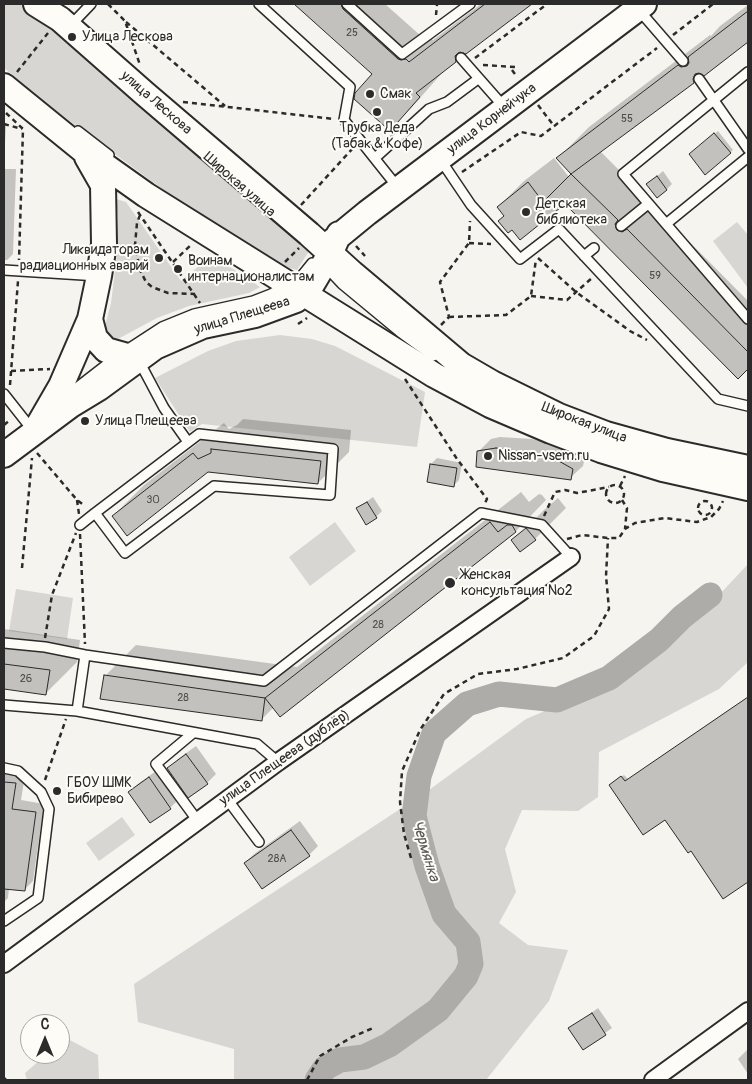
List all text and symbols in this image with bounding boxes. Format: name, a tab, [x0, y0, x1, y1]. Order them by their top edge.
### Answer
house number: 25	[346, 26, 358, 40]
place label: Улица Лескова	[82, 29, 173, 45]
marker: Улица Лескова	[66, 31, 78, 43]
street label: улица Лескова	[117, 68, 195, 138]
street label: улица Корнейчука	[444, 80, 540, 158]
place label: Смак	[380, 86, 412, 102]
marker: Смак	[364, 88, 376, 100]
marker: Трубка Деда (Табак & Кофе)	[371, 106, 383, 118]
house number: 55	[621, 112, 633, 126]
place label: Трубка Деда (Табак & Кофе)	[331, 120, 423, 152]
street label: Широкая улица	[200, 149, 278, 221]
place label: Детская библиотека	[536, 196, 607, 228]
marker: Детская библиотека	[520, 206, 532, 218]
place label: Ликвидаторам радиационных аварий	[20, 242, 149, 274]
marker: Ликвидаторам радиационных аварий	[153, 252, 165, 264]
place label: Воинам интернационалистам	[188, 253, 314, 286]
marker: Воинам интернационалистам	[172, 263, 184, 275]
house number: 59	[649, 269, 661, 283]
street label: улица Плещеева	[192, 293, 292, 339]
street label: Широкая улица	[539, 399, 629, 447]
place label: Улица Плещеева	[95, 413, 196, 429]
marker: Улица Плещеева	[79, 415, 91, 427]
place label: Nissan-vsem.ru	[498, 448, 589, 464]
marker: Nissan-vsem.ru	[482, 450, 494, 462]
house number: 30	[146, 493, 160, 507]
place label: Женская консультация №2	[461, 567, 573, 600]
marker: Женская консультация №2	[443, 576, 457, 590]
house number: 28	[372, 618, 384, 632]
house number: 26	[20, 672, 32, 686]
house number: 28	[177, 691, 189, 705]
street label: улица Плещеева (дублёр)	[217, 707, 353, 809]
place label: ГБОУ ШМК Бибирево	[67, 775, 132, 808]
marker: ГБОУ ШМК Бибирево	[51, 785, 63, 797]
water label: Чермянка	[407, 818, 443, 884]
house number: 28А	[268, 852, 286, 866]
north arrow	[20, 1014, 70, 1064]
text: С	[41, 1016, 49, 1033]

